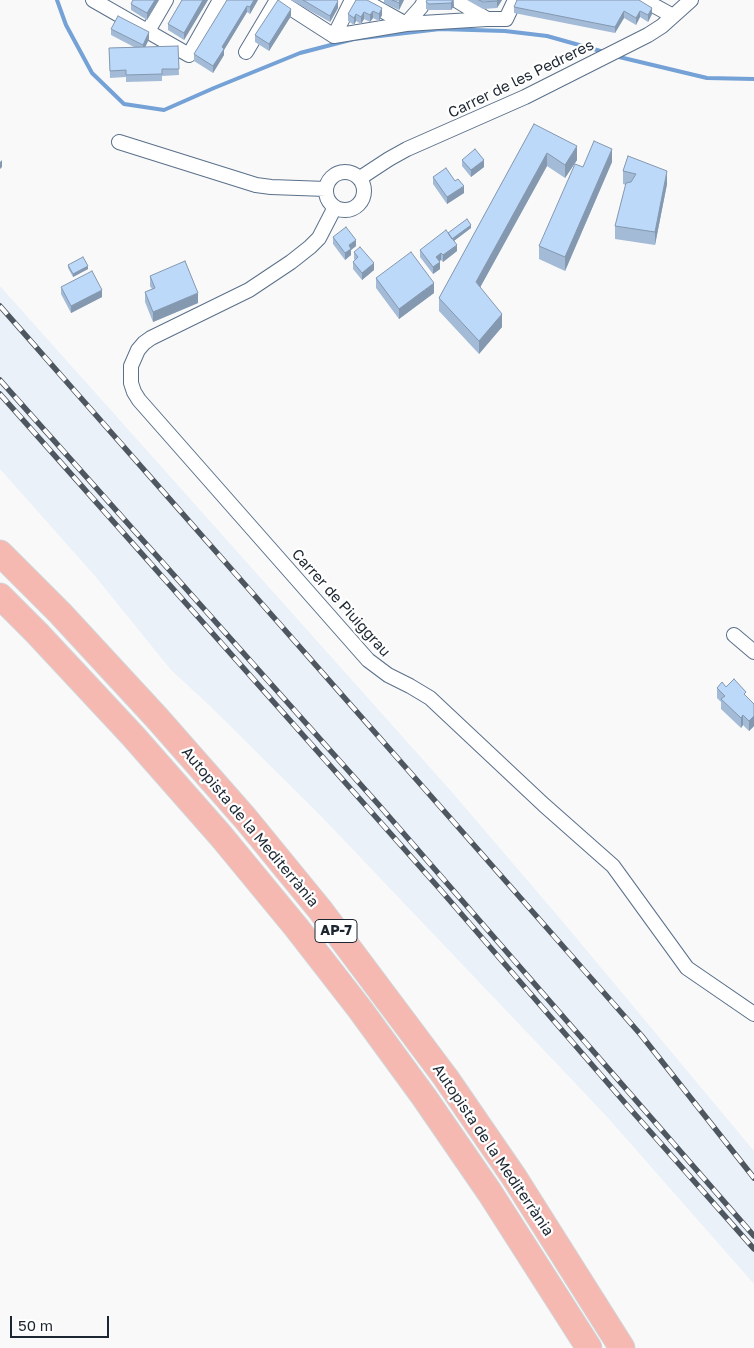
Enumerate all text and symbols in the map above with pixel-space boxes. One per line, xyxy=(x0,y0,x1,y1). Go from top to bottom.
street label: Carrer de les Pedreres xyxy=(445,36,597,122)
street label: Carrer de Piuiggrau xyxy=(288,545,394,661)
street label: Autopista de la Mediterrània xyxy=(178,743,322,911)
road number: AP-7 xyxy=(315,919,357,942)
street label: Autopista de la Mediterrània xyxy=(429,1061,557,1239)
scale bar xyxy=(12,1306,111,1338)
text: 50 m xyxy=(18,1316,53,1334)

